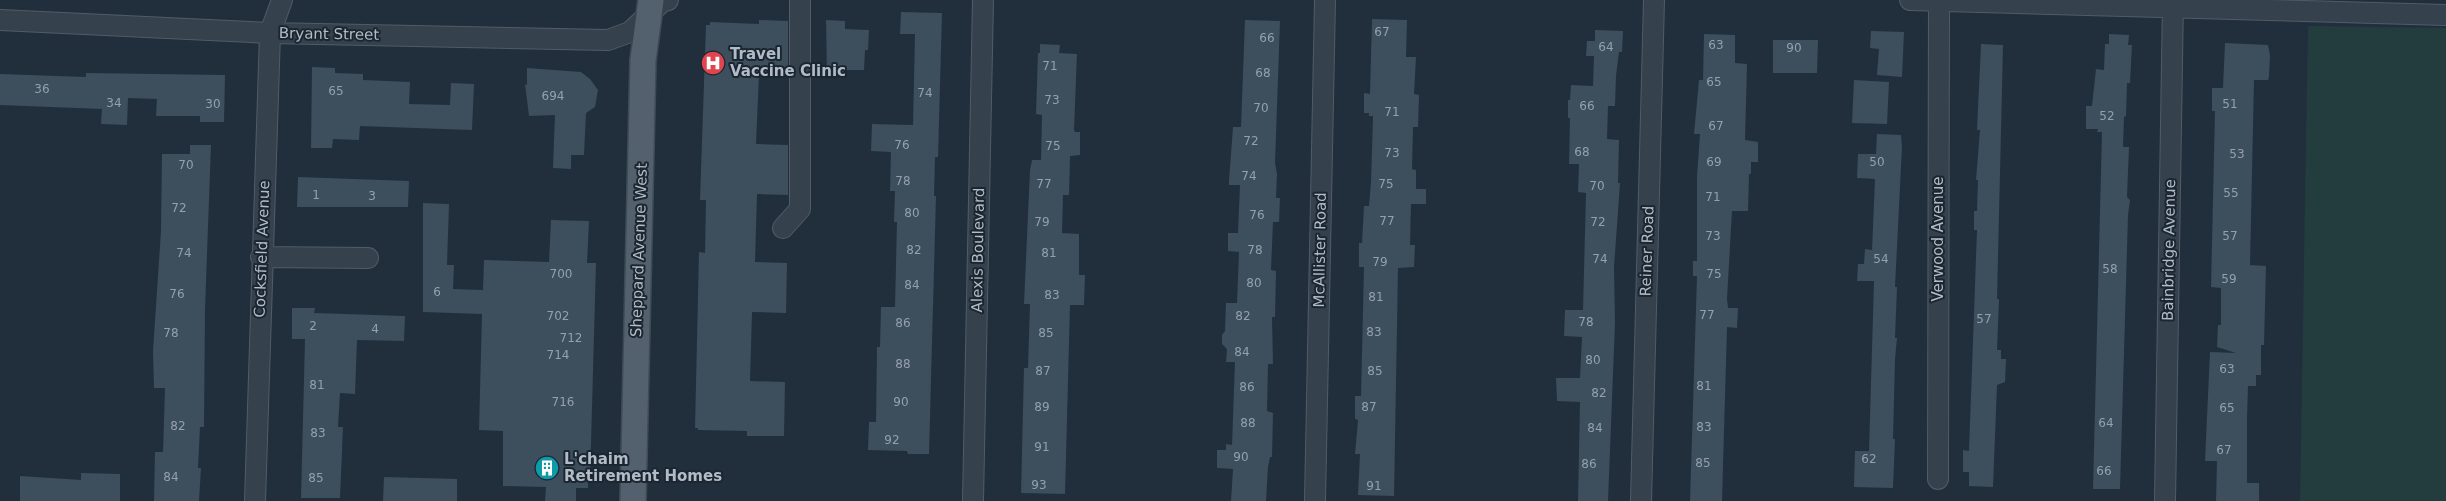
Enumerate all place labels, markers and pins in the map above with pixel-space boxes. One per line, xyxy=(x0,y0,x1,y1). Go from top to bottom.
place label: Travel Vaccine Clinic xyxy=(730,45,846,80)
hospital icon: Travel Vaccine Clinic xyxy=(700,50,726,76)
place label: L'chaim Retirement Homes xyxy=(564,450,722,485)
building icon: L'chaim Retirement Homes xyxy=(534,455,560,481)

